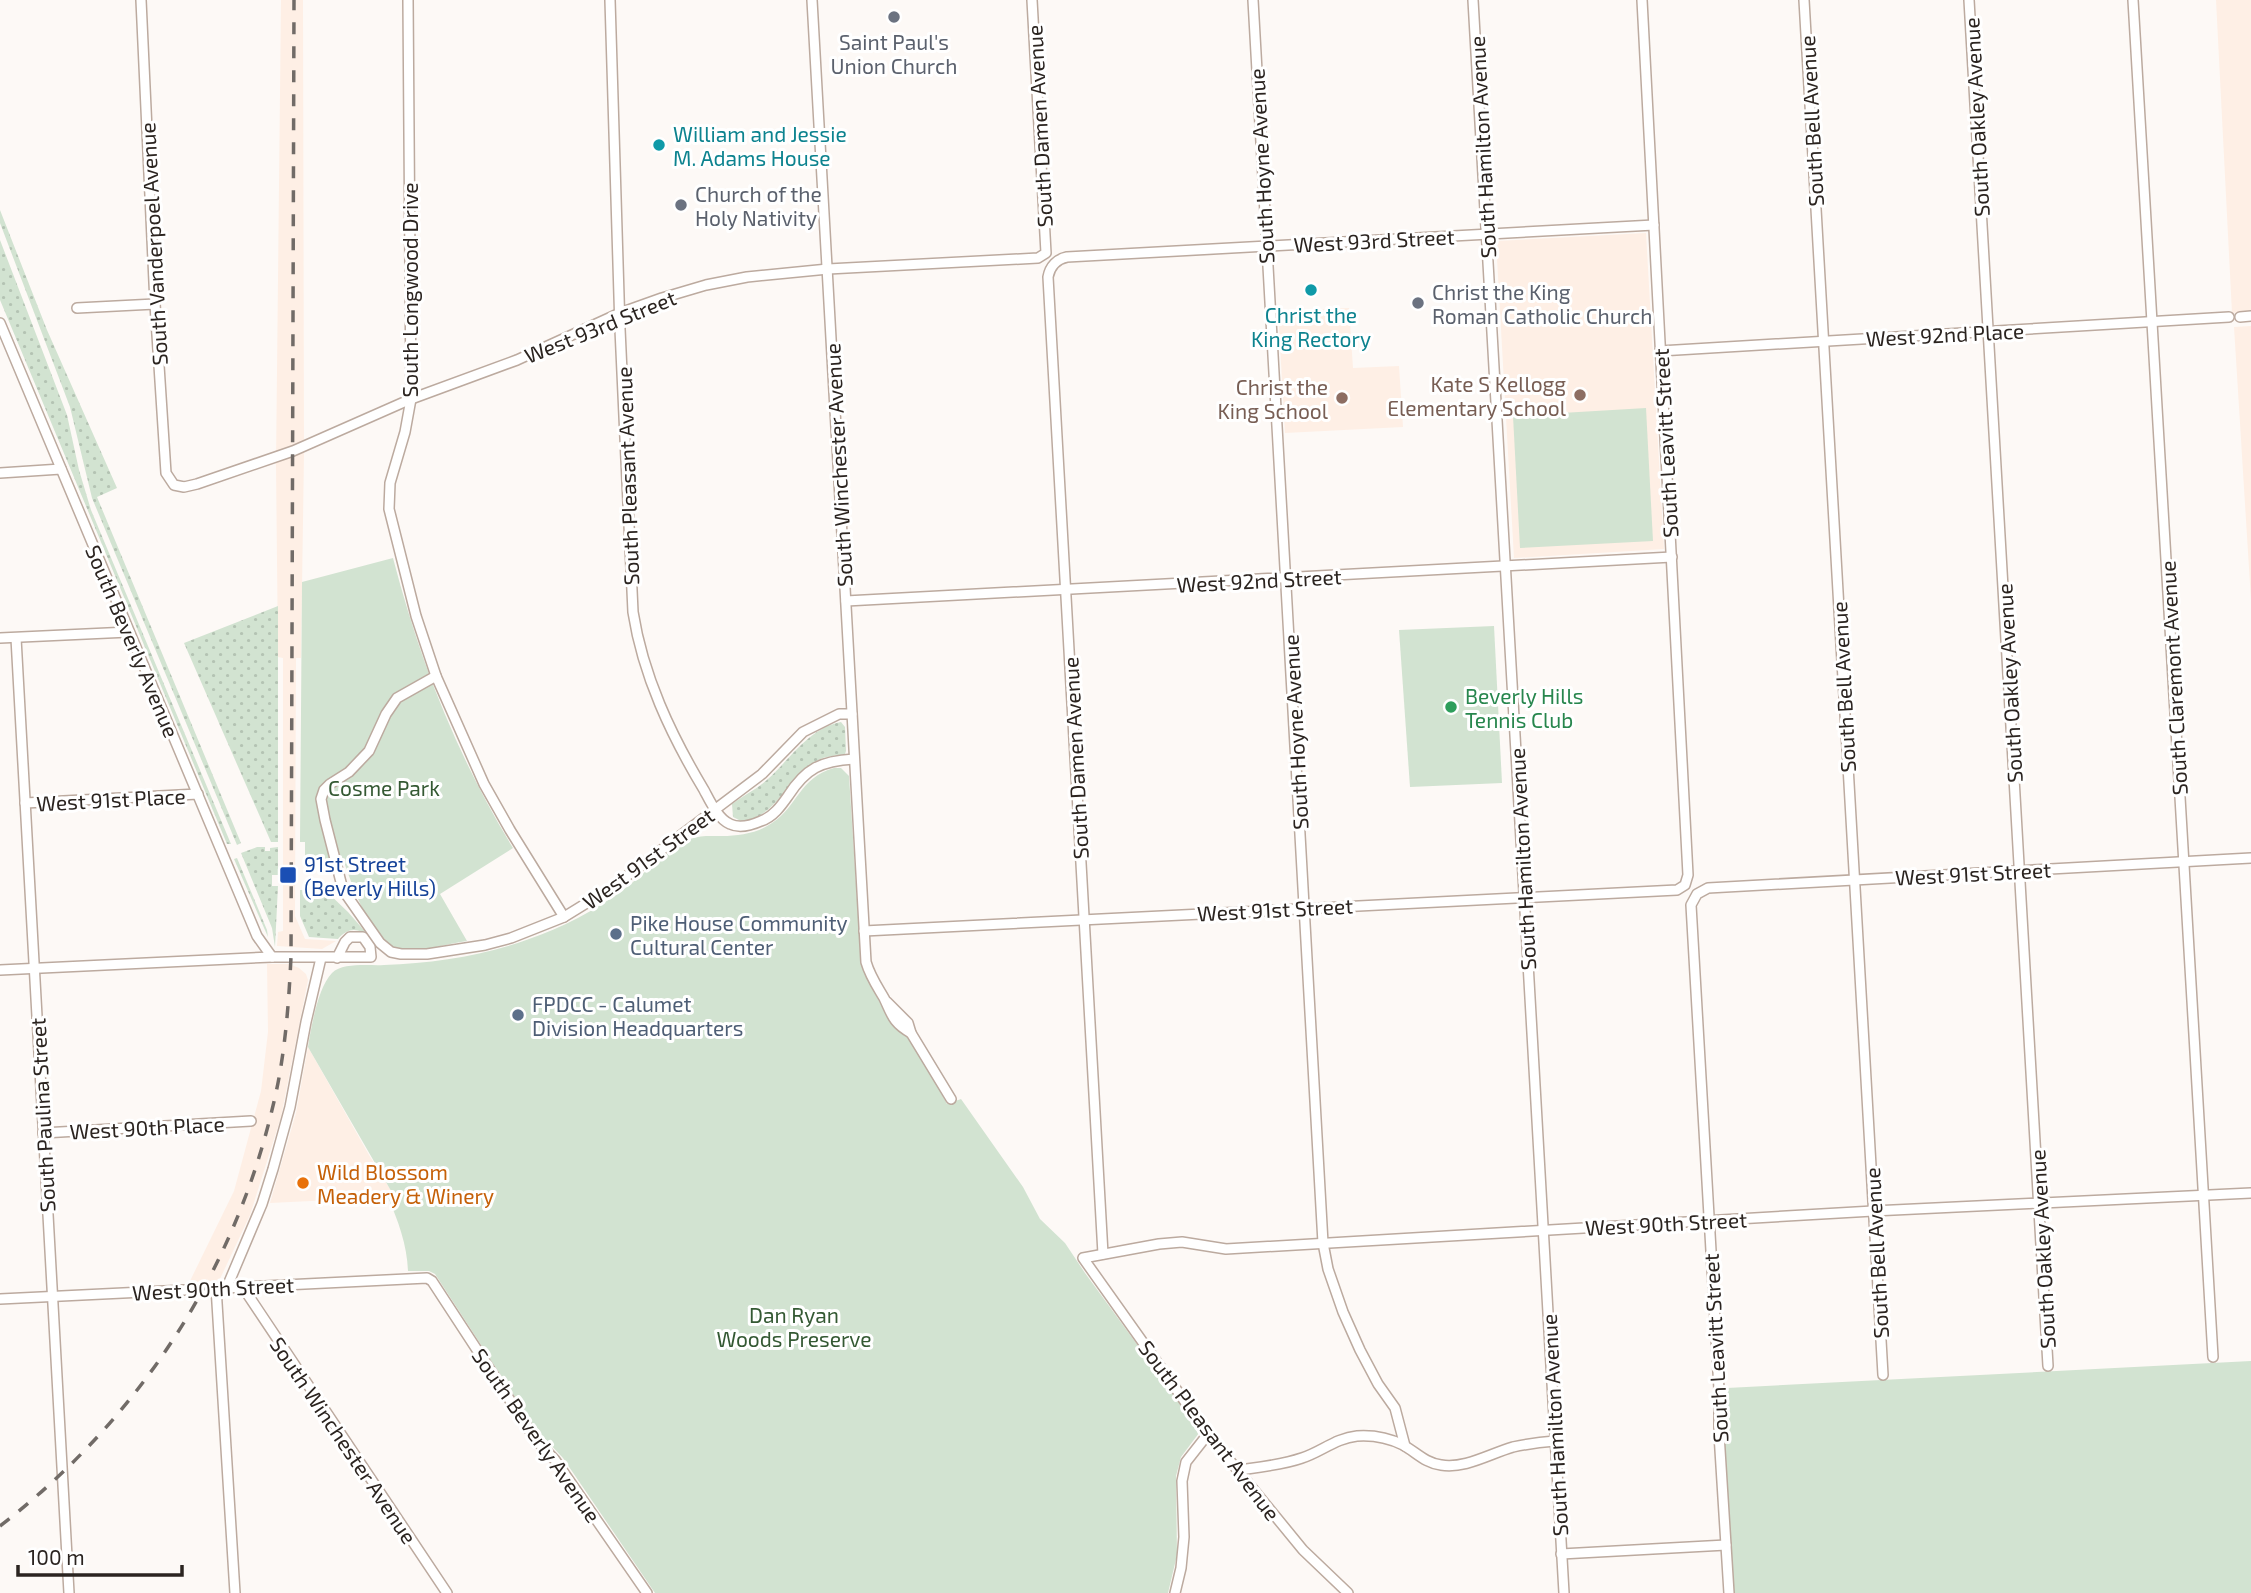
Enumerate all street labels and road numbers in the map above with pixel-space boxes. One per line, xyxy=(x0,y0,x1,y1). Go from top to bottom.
street label: South Oakley Avenue xyxy=(1958,17,1994,217)
street label: South Damen Avenue xyxy=(1021,24,1057,228)
street label: South Hamilton Avenue xyxy=(1464,35,1500,259)
street label: South Bell Avenue xyxy=(1794,35,1828,207)
street label: South Hoyne Avenue xyxy=(1243,68,1279,264)
street label: South Vanderpoel Avenue xyxy=(134,122,172,366)
street label: South Longwood Drive xyxy=(397,183,422,397)
street label: West 93rd Street xyxy=(1293,223,1455,257)
street label: West 93rd Street xyxy=(521,284,679,368)
street label: West 92nd Place xyxy=(1865,317,2025,351)
street label: South Winchester Avenue xyxy=(819,343,857,587)
street label: South Leavitt Street xyxy=(1648,348,1682,538)
street label: South Pleasant Avenue xyxy=(611,366,643,586)
street label: South Beverly Avenue xyxy=(81,541,185,741)
street label: South Claremont Avenue xyxy=(2154,560,2192,796)
street label: West 92nd Street xyxy=(1176,563,1342,597)
street label: South Oakley Avenue xyxy=(1991,583,2027,783)
street label: South Bell Avenue xyxy=(1826,601,1860,773)
street label: South Hoyne Avenue xyxy=(1277,634,1313,830)
street label: South Damen Avenue xyxy=(1057,656,1093,860)
street label: South Hamilton Avenue xyxy=(1504,747,1540,971)
street label: West 91st Place xyxy=(36,783,186,815)
street label: West 91st Street xyxy=(577,802,719,914)
street label: West 91st Street xyxy=(1894,856,2052,890)
street label: West 91st Street xyxy=(1196,892,1354,926)
street label: South Paulina Street xyxy=(24,1017,60,1213)
street label: West 90th Place xyxy=(69,1110,225,1144)
street label: South Oakley Avenue xyxy=(2024,1149,2060,1349)
street label: South Bell Avenue xyxy=(1859,1167,1893,1339)
street label: West 90th Street xyxy=(1584,1206,1748,1240)
street label: South Leavitt Street xyxy=(1698,1253,1732,1443)
street label: West 90th Street xyxy=(131,1271,295,1305)
street label: South Hamilton Avenue xyxy=(1536,1313,1572,1537)
street label: South Winchester Avenue xyxy=(265,1332,423,1548)
street label: South Pleasant Avenue xyxy=(1134,1335,1286,1525)
street label: South Beverly Avenue xyxy=(468,1343,606,1527)

